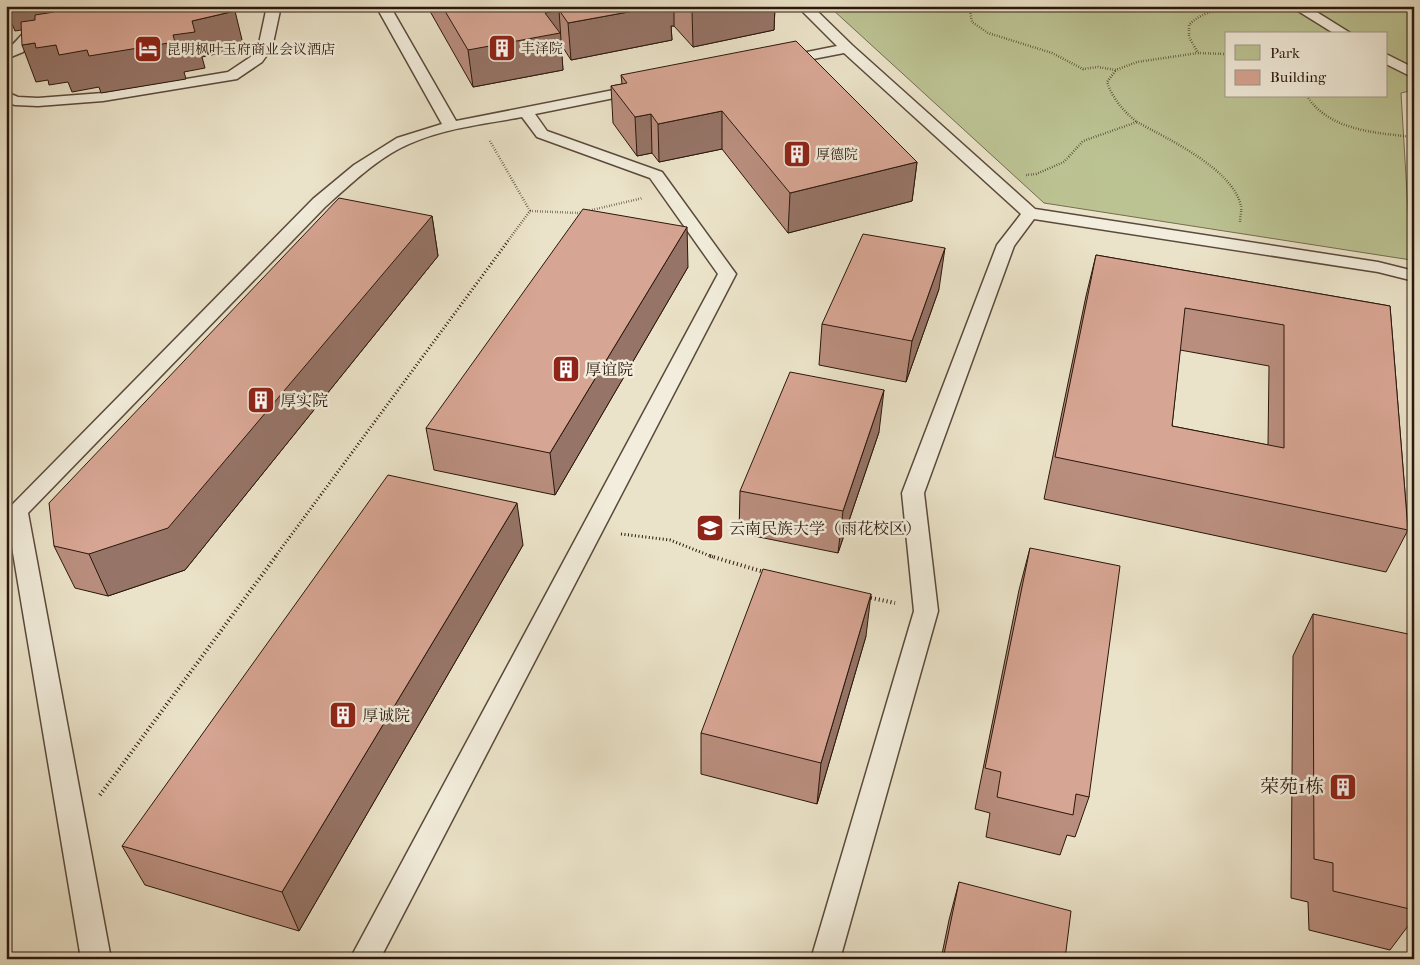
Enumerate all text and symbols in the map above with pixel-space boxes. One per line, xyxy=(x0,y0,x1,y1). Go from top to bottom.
legend xyxy=(1225,32,1388,98)
building icon: 丰泽院 xyxy=(487,33,517,63)
hotel icon: 昆明枫叶玉府商业会议酒店 xyxy=(133,34,163,64)
place label: 丰泽院 xyxy=(521,40,563,57)
place label: 昆明枫叶玉府商业会议酒店 xyxy=(167,41,335,58)
text: Park xyxy=(1270,44,1300,62)
text: Building xyxy=(1270,68,1327,86)
building icon: 厚德院 xyxy=(782,139,812,169)
place label: 厚德院 xyxy=(816,146,858,163)
building icon: 厚谊院 xyxy=(551,354,581,384)
place label: 厚谊院 xyxy=(585,360,633,379)
building icon: 厚实院 xyxy=(246,385,276,415)
place label: 厚实院 xyxy=(280,391,328,410)
school or university icon: 云南民族大学（雨花校区） xyxy=(695,513,725,543)
place label: 云南民族大学（雨花校区） xyxy=(729,519,921,538)
building icon: 厚诚院 xyxy=(328,700,358,730)
place label: 厚诚院 xyxy=(362,706,410,725)
building icon: 荣苑1栋 xyxy=(1328,772,1358,802)
place label: 荣苑1栋 xyxy=(1260,776,1324,798)

